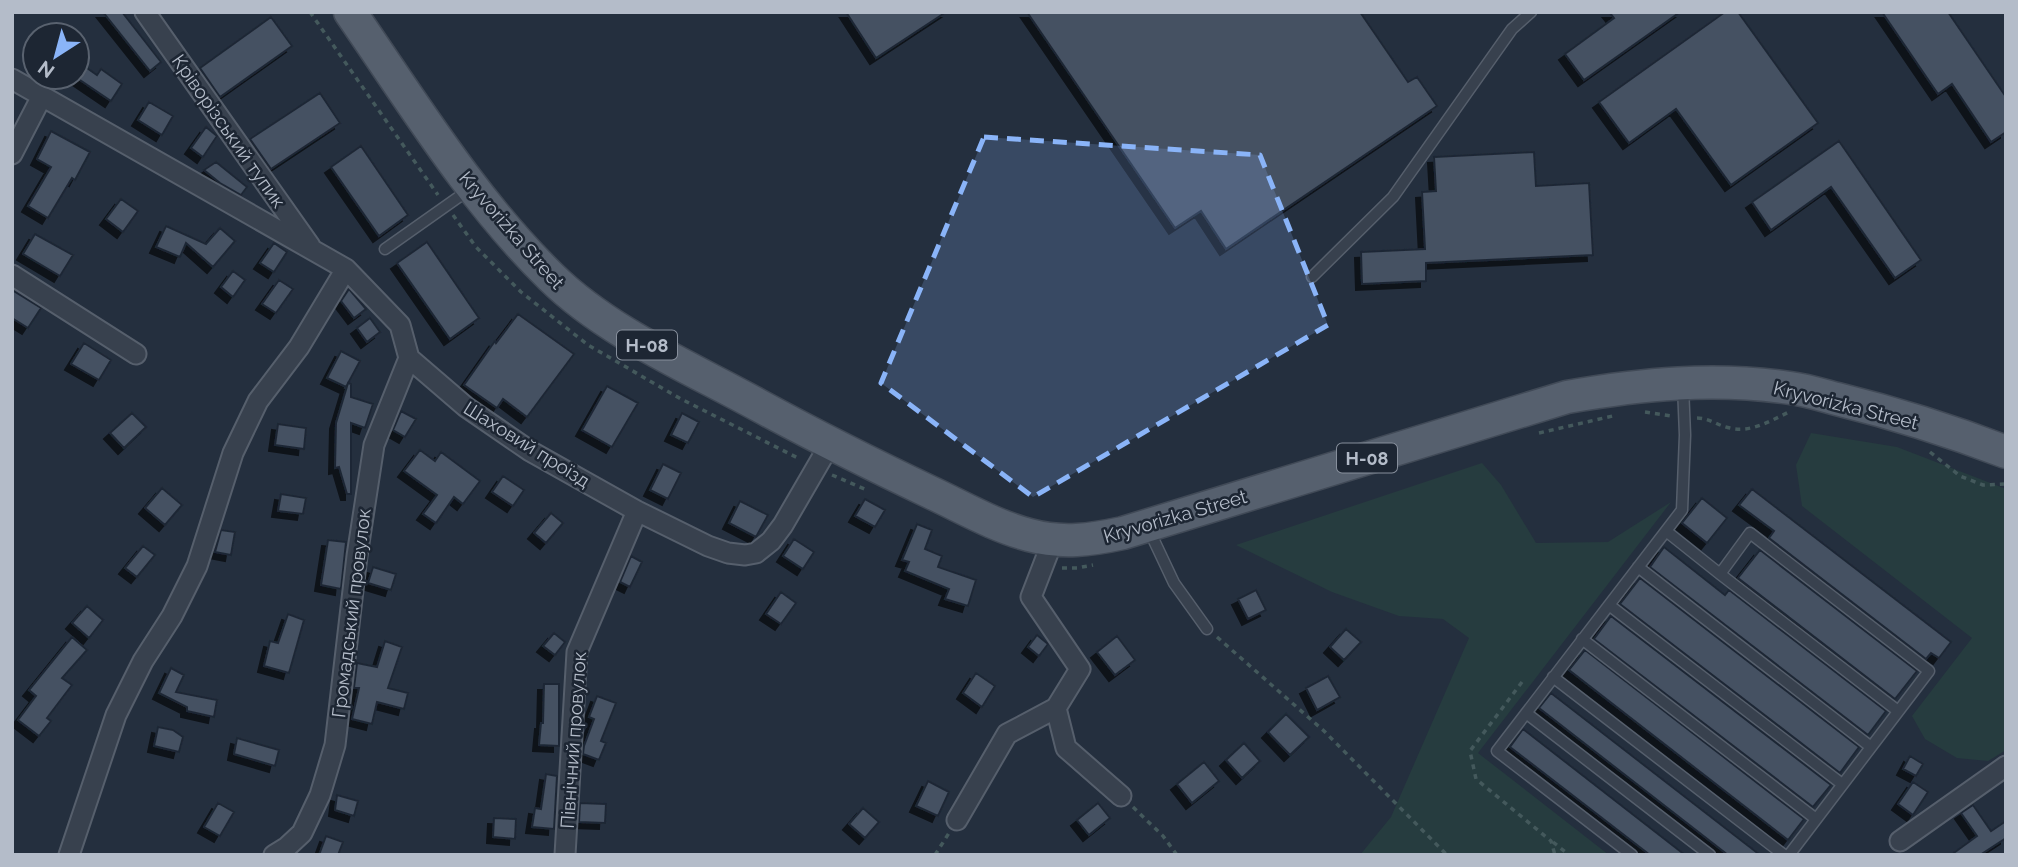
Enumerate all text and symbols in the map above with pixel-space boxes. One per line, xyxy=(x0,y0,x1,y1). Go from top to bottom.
north arrow xyxy=(21,21,91,91)
street label: Кріворізський тупик xyxy=(168,50,290,212)
text: N xyxy=(34,57,58,83)
street label: Kryvorizka Street xyxy=(455,167,569,294)
road number: Н-08 xyxy=(617,330,677,360)
street label: Kryvorizka Street xyxy=(1771,376,1921,434)
street label: Шаховий проїзд xyxy=(460,396,594,492)
road number: Н-08 xyxy=(1337,444,1397,472)
street label: Kryvorizka Street xyxy=(1101,485,1250,547)
street label: Громадський провулок xyxy=(327,507,375,719)
street label: Північний провулок xyxy=(556,650,590,829)

